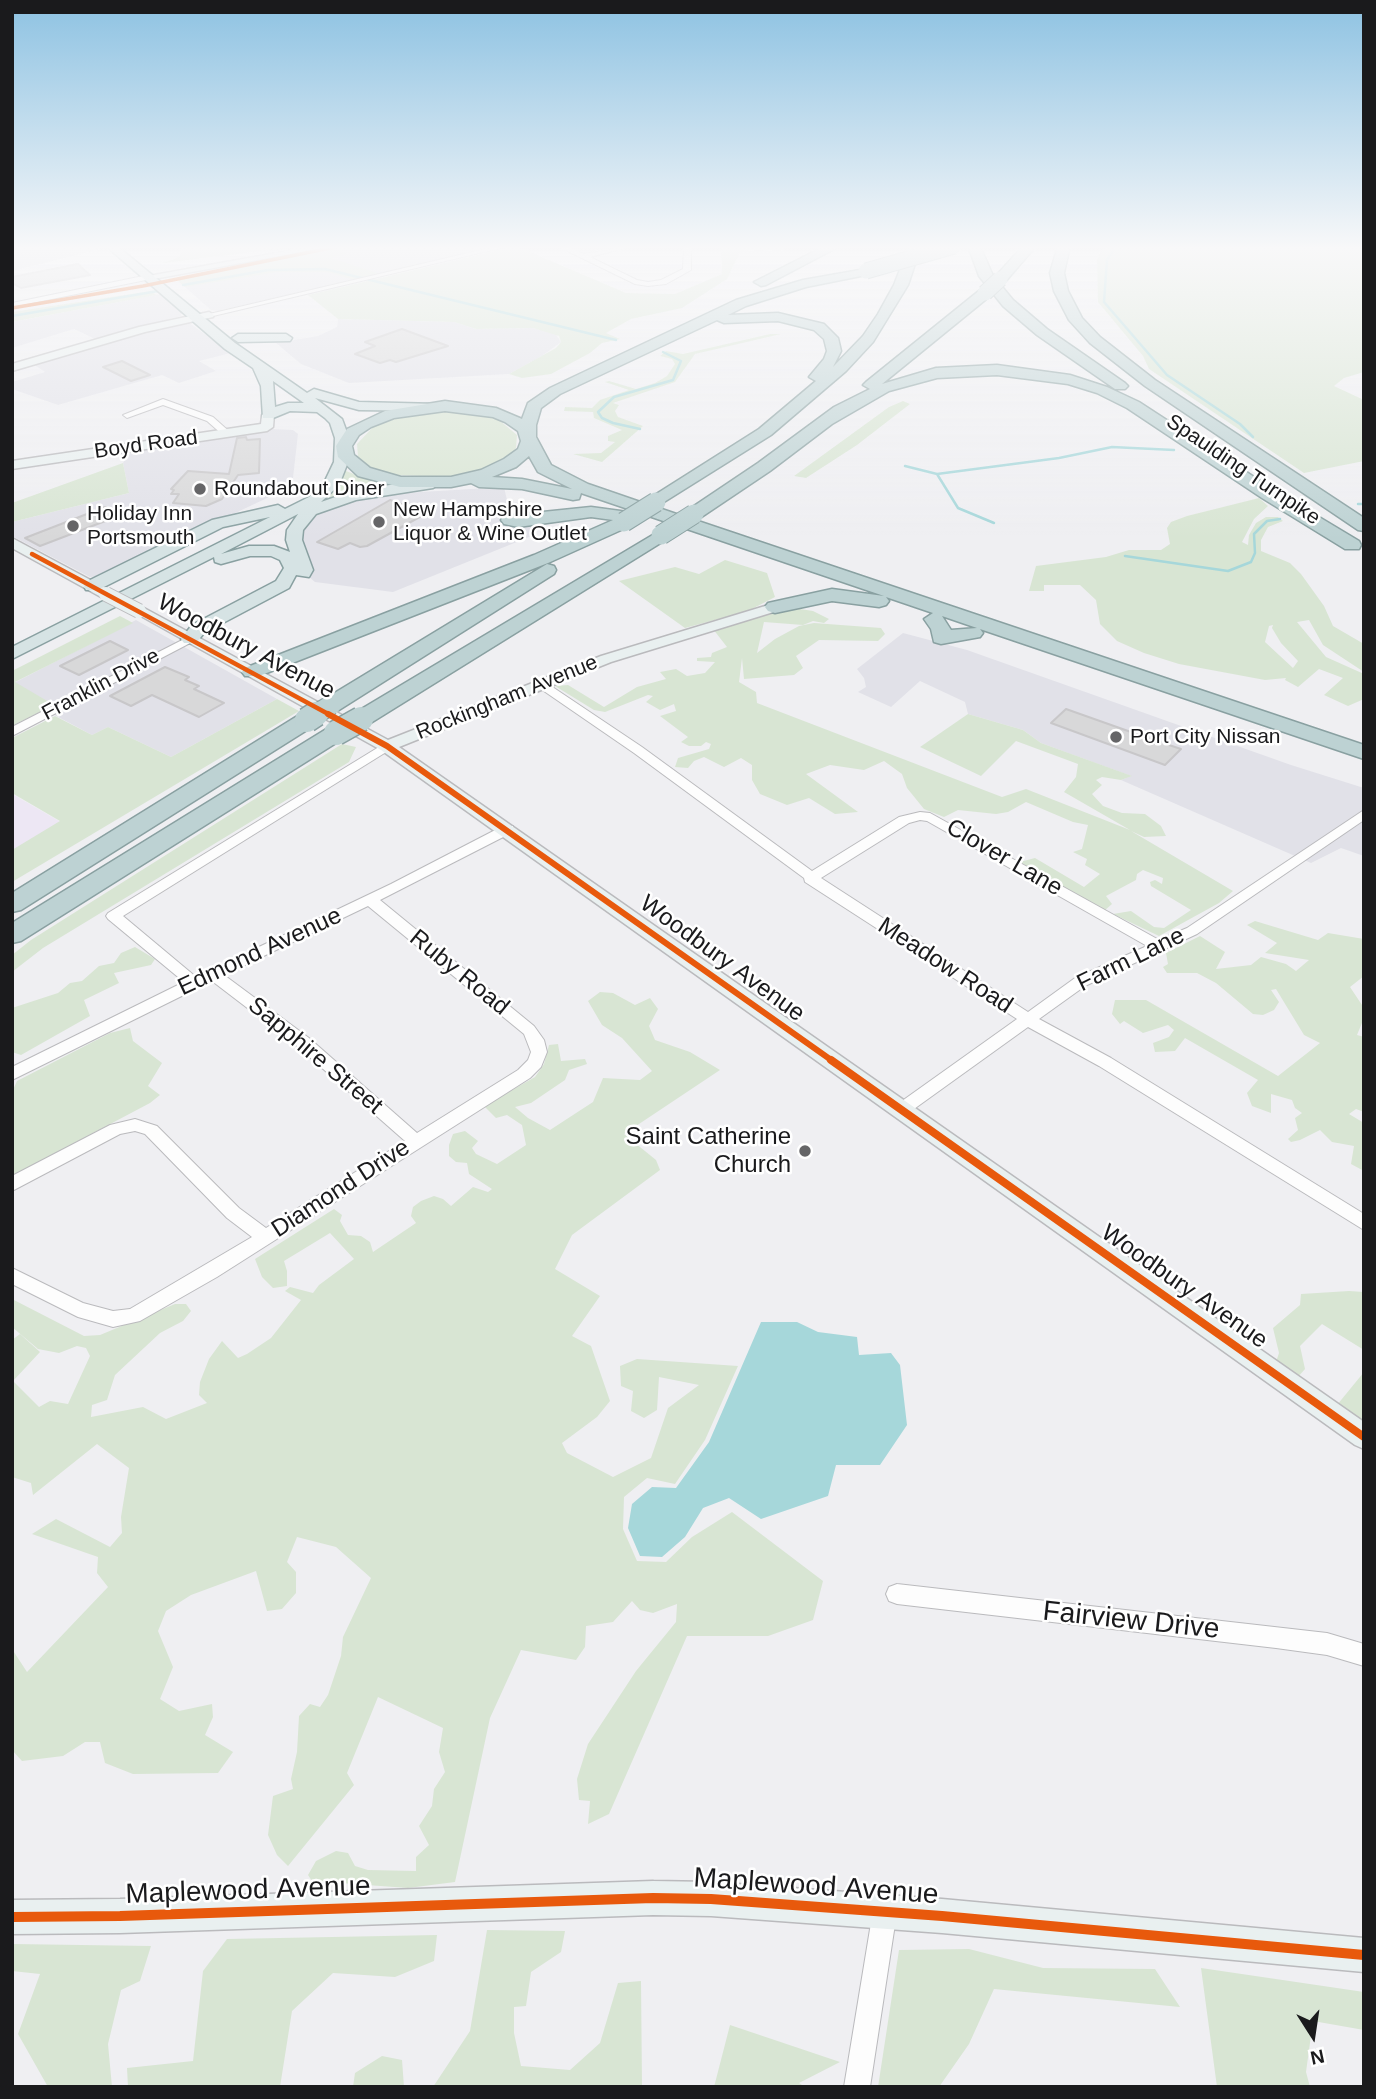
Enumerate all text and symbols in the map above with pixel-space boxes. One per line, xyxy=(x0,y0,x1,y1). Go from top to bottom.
street label: Spaulding Turnpike xyxy=(1161,409,1325,531)
street label: Boyd Road xyxy=(93,425,199,465)
place label: Roundabout Diner xyxy=(214,476,384,502)
marker: Roundabout Diner xyxy=(192,481,208,497)
place label: New Hampshire Liquor & Wine Outlet xyxy=(393,497,587,547)
place label: Holiday Inn Portsmouth xyxy=(87,501,194,551)
marker: New Hampshire Liquor & Wine Outlet xyxy=(371,514,387,530)
marker: Holiday Inn Portsmouth xyxy=(65,518,81,534)
street label: Woodbury Avenue xyxy=(152,588,340,706)
street label: Franklin Drive xyxy=(38,643,164,727)
street label: Rockingham Avenue xyxy=(413,650,601,746)
place label: Port City Nissan xyxy=(1130,724,1281,750)
marker: Port City Nissan xyxy=(1108,729,1124,745)
street label: Clover Lane xyxy=(941,813,1067,903)
street label: Woodbury Avenue xyxy=(634,890,810,1028)
street label: Edmond Avenue xyxy=(174,902,346,1002)
street label: Meadow Road xyxy=(872,912,1018,1020)
street label: Farm Lane xyxy=(1073,922,1189,998)
street label: Ruby Road xyxy=(403,924,515,1022)
street label: Sapphire Street xyxy=(242,991,388,1121)
place label: Saint Catherine Church xyxy=(626,1123,791,1179)
street label: Diamond Drive xyxy=(267,1134,415,1244)
marker: Saint Catherine Church xyxy=(797,1143,813,1159)
street label: Woodbury Avenue xyxy=(1095,1219,1273,1355)
street label: Fairview Drive xyxy=(1041,1595,1221,1647)
street label: Maplewood Avenue xyxy=(692,1862,940,1912)
street label: Maplewood Avenue xyxy=(125,1870,371,1912)
north arrow xyxy=(1278,2001,1348,2071)
text: N xyxy=(1309,2045,1326,2069)

